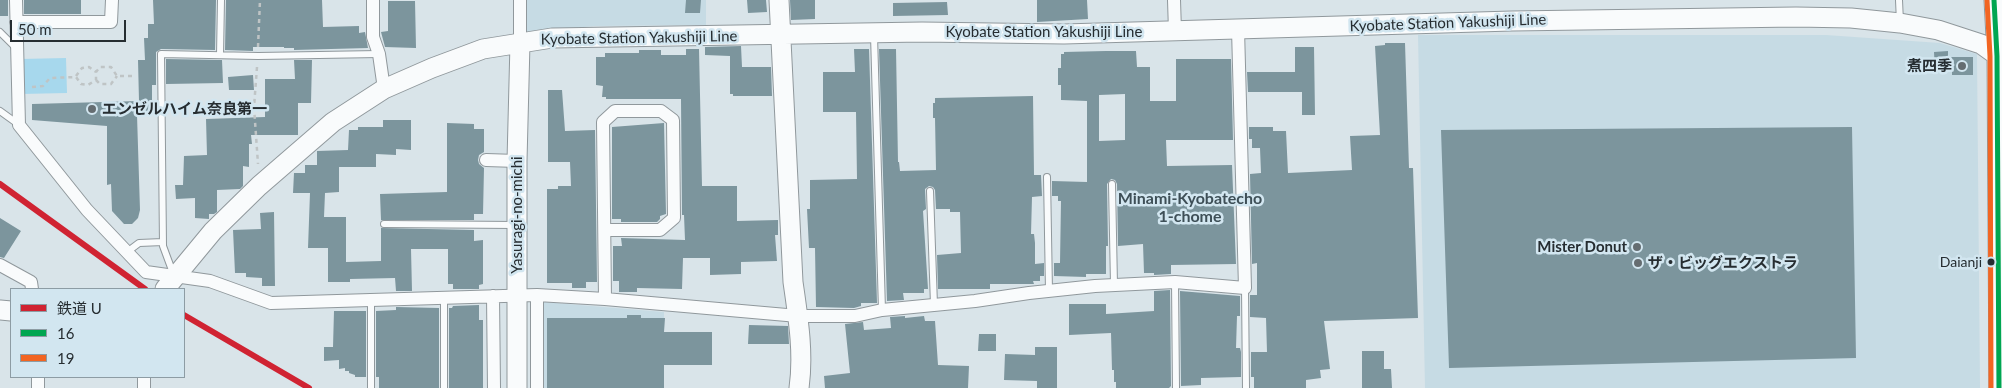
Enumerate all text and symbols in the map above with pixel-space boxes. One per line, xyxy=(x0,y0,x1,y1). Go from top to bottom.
scale bar xyxy=(12,10,129,42)
street label: Kyobate Station Yakushiji Line xyxy=(1349,11,1547,35)
text: 50 m xyxy=(18,20,52,38)
street label: Kyobate Station Yakushiji Line xyxy=(946,23,1142,41)
street label: Kyobate Station Yakushiji Line xyxy=(540,27,738,49)
place label: 煮四季 xyxy=(1907,57,1952,75)
marker: 煮四季 xyxy=(1956,60,1968,72)
place label: エンゼルハイム奈良第一 xyxy=(102,100,267,118)
marker: エンゼルハイム奈良第一 xyxy=(86,103,98,115)
street label: Yasuragi-no-michi xyxy=(508,156,526,274)
district label: Minami-Kyobatecho 1-chome xyxy=(1118,189,1262,227)
place label: Mister Donut xyxy=(1537,238,1627,256)
marker: Mister Donut xyxy=(1631,241,1643,253)
place label: ザ・ビッグエクストラ xyxy=(1648,254,1798,272)
place label: Daianji xyxy=(1940,254,1982,270)
marker: ザ・ビッグエクストラ xyxy=(1632,257,1644,269)
marker: Daianji xyxy=(1986,257,1996,267)
legend xyxy=(10,288,185,378)
text: 鉄道 U xyxy=(57,299,102,317)
text: 16 xyxy=(57,324,74,342)
text: 19 xyxy=(57,349,74,367)

